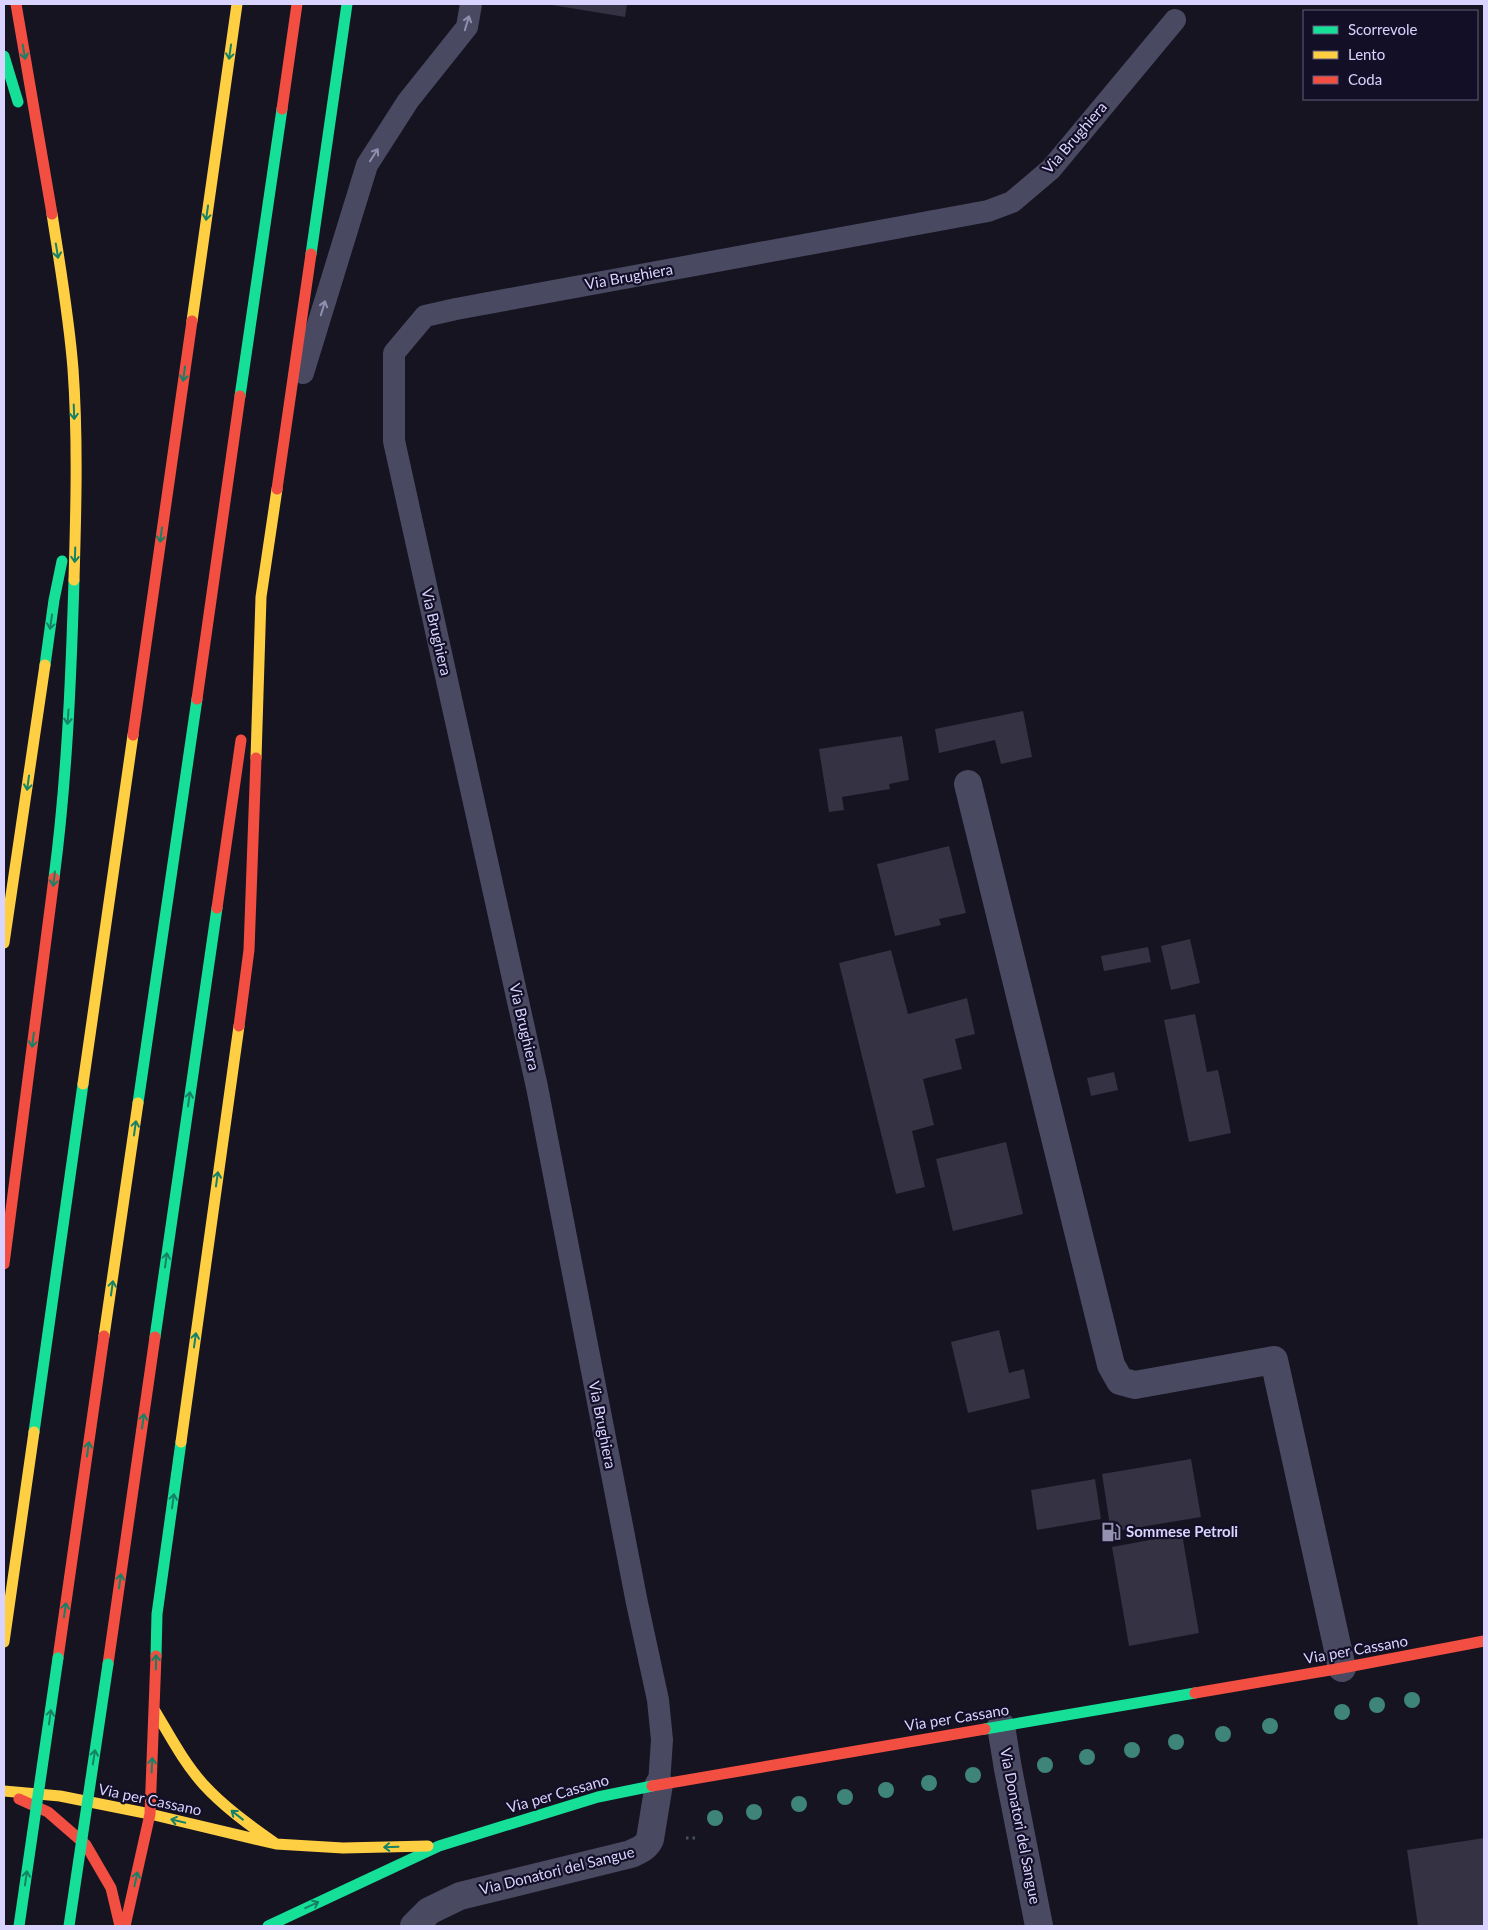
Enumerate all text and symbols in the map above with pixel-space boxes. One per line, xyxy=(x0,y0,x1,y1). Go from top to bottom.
legend xyxy=(1303,10,1478,100)
one-way arrow xyxy=(463,15,473,31)
text: Scorrevole xyxy=(1348,20,1418,38)
one-way arrow xyxy=(20,43,30,59)
one-way arrow xyxy=(225,44,235,60)
text: Lento xyxy=(1348,45,1385,63)
text: Coda xyxy=(1348,70,1382,88)
street label: Via Brughiera xyxy=(1038,98,1110,177)
one-way arrow xyxy=(369,148,379,162)
one-way arrow xyxy=(202,205,212,221)
one-way arrow xyxy=(53,242,63,258)
street label: Via Brughiera xyxy=(583,259,674,293)
one-way arrow xyxy=(318,301,328,317)
one-way arrow xyxy=(179,365,189,381)
one-way arrow xyxy=(70,404,79,420)
one-way arrow xyxy=(156,526,166,542)
one-way arrow xyxy=(70,546,80,562)
street label: Via Brughiera xyxy=(418,586,456,677)
one-way arrow xyxy=(45,614,55,630)
one-way arrow xyxy=(63,709,72,725)
one-way arrow xyxy=(23,774,33,790)
one-way arrow xyxy=(49,870,59,886)
street label: Via Brughiera xyxy=(506,981,544,1072)
one-way arrow xyxy=(28,1031,38,1047)
one-way arrow xyxy=(185,1091,195,1107)
one-way arrow xyxy=(130,1120,140,1136)
one-way arrow xyxy=(213,1171,223,1187)
one-way arrow xyxy=(162,1252,172,1268)
one-way arrow xyxy=(107,1281,117,1297)
one-way arrow xyxy=(190,1332,200,1348)
street label: Via Brughiera xyxy=(586,1379,620,1470)
one-way arrow xyxy=(139,1413,149,1429)
one-way arrow xyxy=(84,1442,94,1458)
one-way arrow xyxy=(168,1493,178,1509)
fuel station icon: Sommese Petroli xyxy=(1100,1521,1122,1543)
place label: Sommese Petroli xyxy=(1126,1522,1238,1540)
one-way arrow xyxy=(115,1574,125,1590)
one-way arrow xyxy=(60,1602,70,1618)
street label: Via per Cassano xyxy=(1302,1631,1409,1667)
one-way arrow xyxy=(151,1654,161,1670)
street label: Via per Cassano xyxy=(903,1700,1010,1734)
one-way arrow xyxy=(45,1710,55,1726)
street label: Via Donatori del Sangue xyxy=(997,1746,1045,1906)
one-way arrow xyxy=(90,1749,100,1765)
one-way arrow xyxy=(148,1758,157,1774)
street label: Via per Cassano xyxy=(505,1770,611,1816)
street label: Via per Cassano xyxy=(97,1779,204,1819)
one-way arrow xyxy=(231,1809,244,1820)
one-way arrow xyxy=(170,1816,186,1825)
one-way arrow xyxy=(383,1842,399,1852)
street label: Via Donatori del Sangue xyxy=(477,1842,636,1898)
one-way arrow xyxy=(22,1870,32,1886)
one-way arrow xyxy=(131,1871,141,1887)
one-way arrow xyxy=(305,1900,320,1910)

